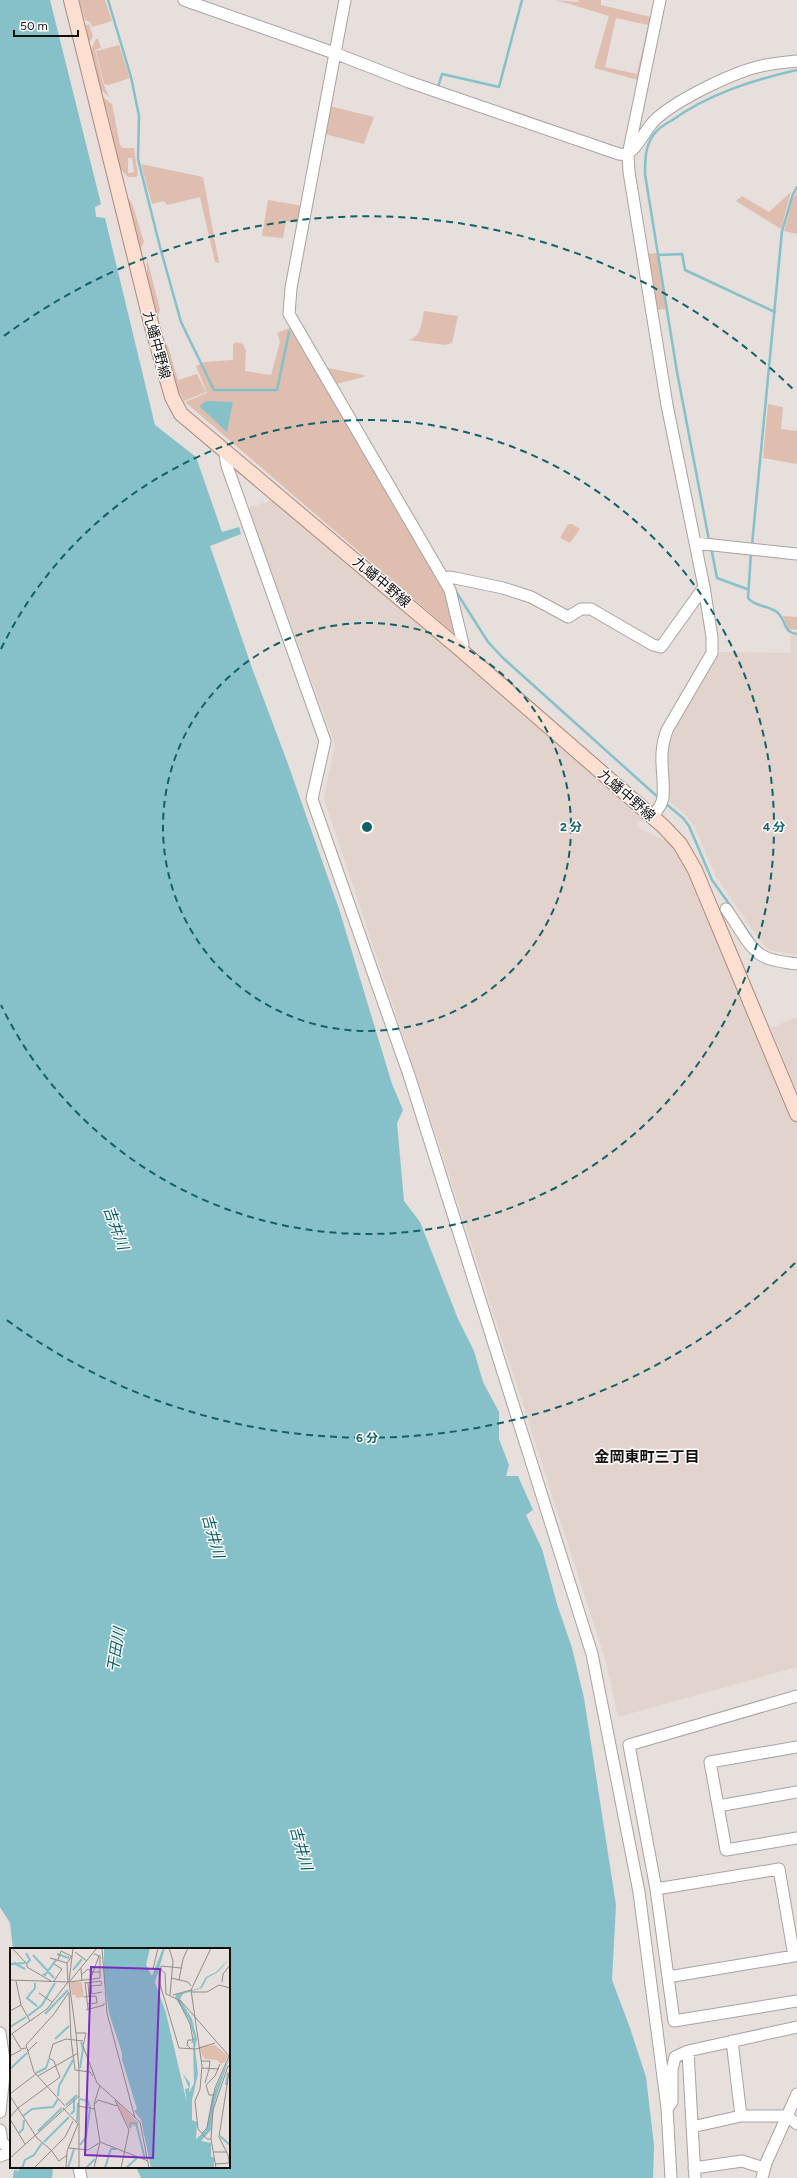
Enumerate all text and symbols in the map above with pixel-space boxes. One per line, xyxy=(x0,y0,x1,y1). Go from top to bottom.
scale bar xyxy=(14,12,78,38)
text: 50 m xyxy=(20,19,48,33)
street label: 九蟠中野線 xyxy=(139,309,174,381)
street label: 九蟠中野線 xyxy=(349,553,414,611)
street label: 九蟠中野線 xyxy=(595,766,659,825)
centre of rings xyxy=(360,820,374,834)
text: 2 分 xyxy=(560,820,582,834)
text: 4 分 xyxy=(763,820,785,834)
water label: 吉井川 xyxy=(100,1204,133,1254)
text: 6 分 xyxy=(356,1431,378,1445)
district label: 金岡東町三丁目 xyxy=(594,1448,700,1466)
water label: 吉井川 xyxy=(198,1512,228,1562)
water label: 干田川 xyxy=(104,1624,129,1674)
water label: 吉井川 xyxy=(286,1824,316,1874)
inset map xyxy=(10,1948,230,2168)

